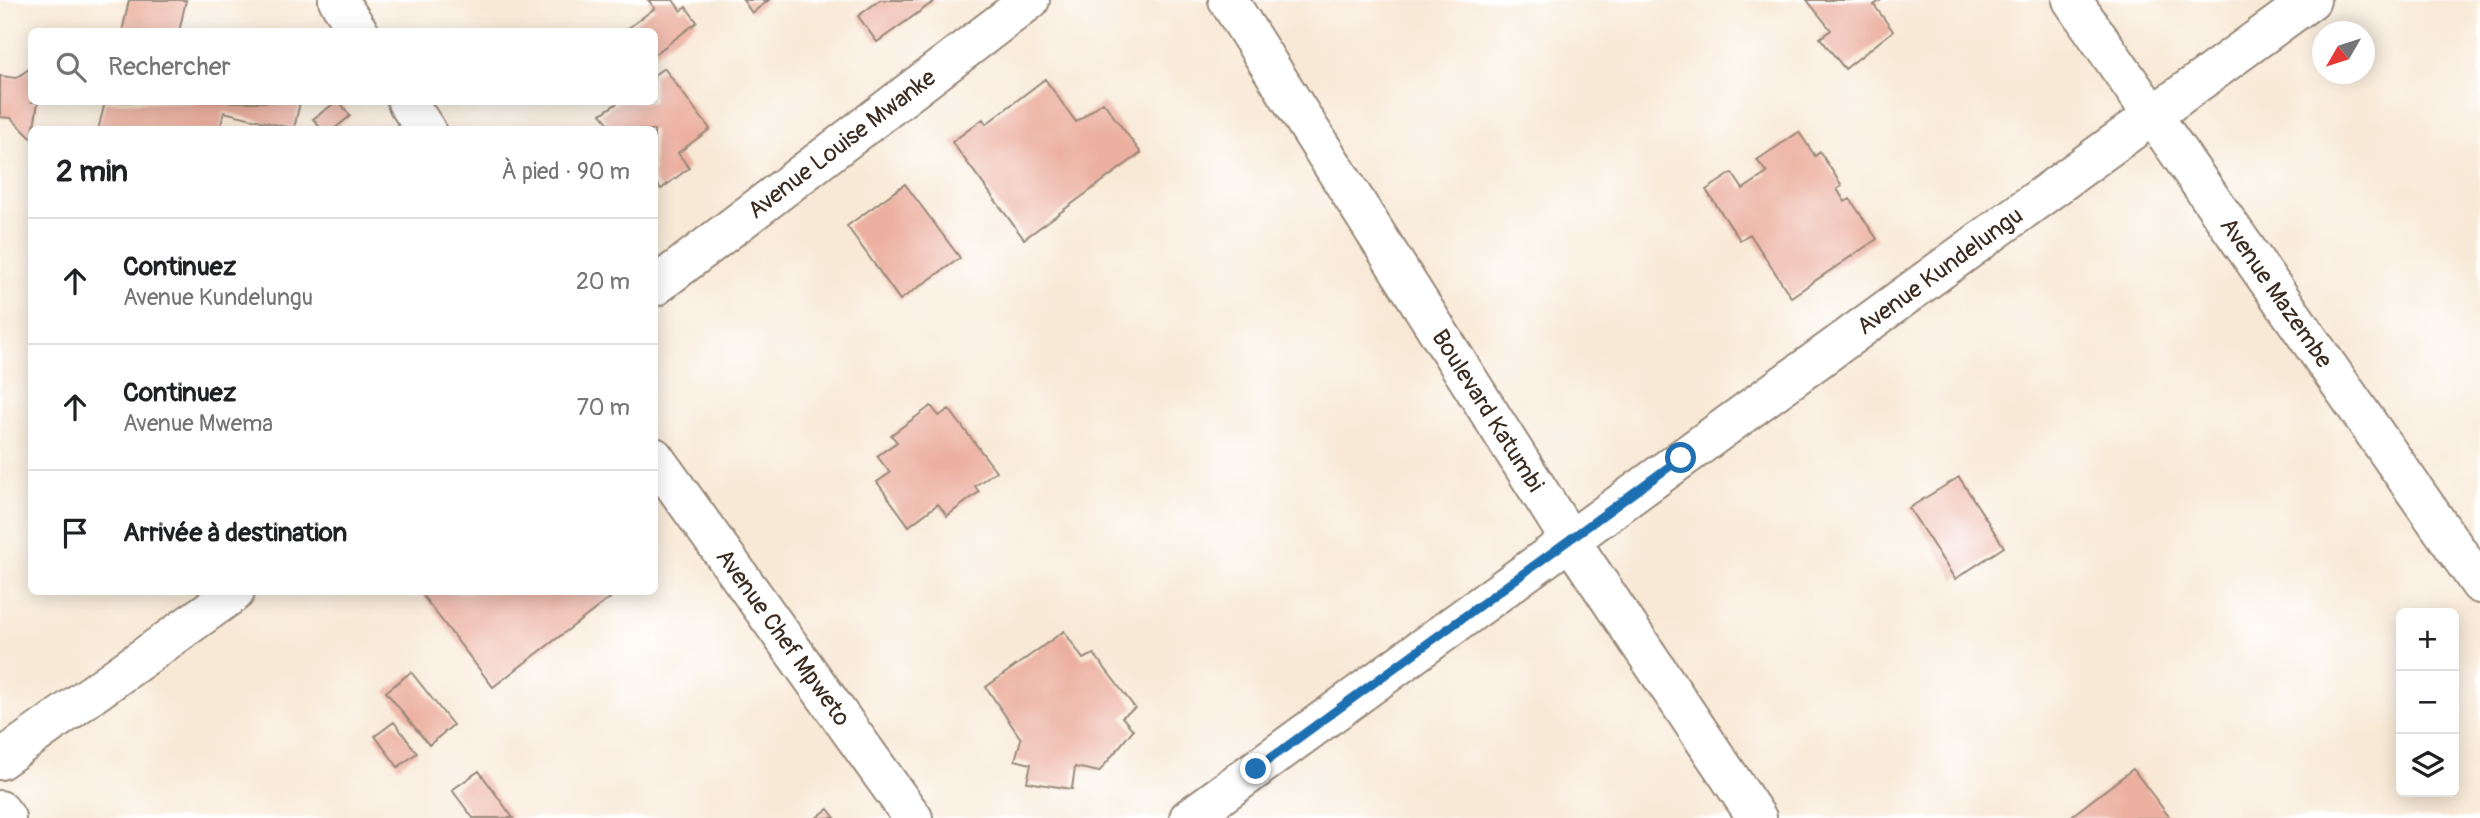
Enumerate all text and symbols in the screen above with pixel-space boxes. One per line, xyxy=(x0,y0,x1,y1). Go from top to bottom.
north arrow xyxy=(2312,21,2375,84)
search box xyxy=(28,28,658,105)
icon: search xyxy=(52,48,90,86)
text: Rechercher xyxy=(108,51,231,83)
street label: Avenue Louise Mwanke xyxy=(742,63,942,225)
text: 2 min xyxy=(56,153,128,190)
text: À pied · 90 m xyxy=(502,157,630,186)
street label: Avenue Kundelungu xyxy=(1851,200,2028,341)
street label: Avenue Mazembe xyxy=(2214,212,2339,373)
text: Continuez xyxy=(123,251,236,283)
icon: ahead xyxy=(56,262,94,300)
text: 20 m xyxy=(576,267,630,296)
text: Avenue Kundelungu xyxy=(123,283,313,312)
street label: Boulevard Katumbi xyxy=(1426,324,1550,497)
text: Continuez xyxy=(123,377,236,409)
icon: ahead xyxy=(56,388,94,426)
text: 70 m xyxy=(577,393,630,422)
text: Avenue Mwema xyxy=(123,409,273,438)
route start xyxy=(1665,442,1696,473)
icon: arrive xyxy=(56,514,94,552)
text: Arrivée à destination xyxy=(123,517,347,549)
street label: Avenue Chef Mpweto xyxy=(710,543,857,732)
map controls xyxy=(2396,608,2459,797)
button: + xyxy=(2396,608,2459,671)
button: − xyxy=(2396,671,2459,734)
button: layers xyxy=(2396,734,2459,797)
route end xyxy=(1240,753,1271,784)

